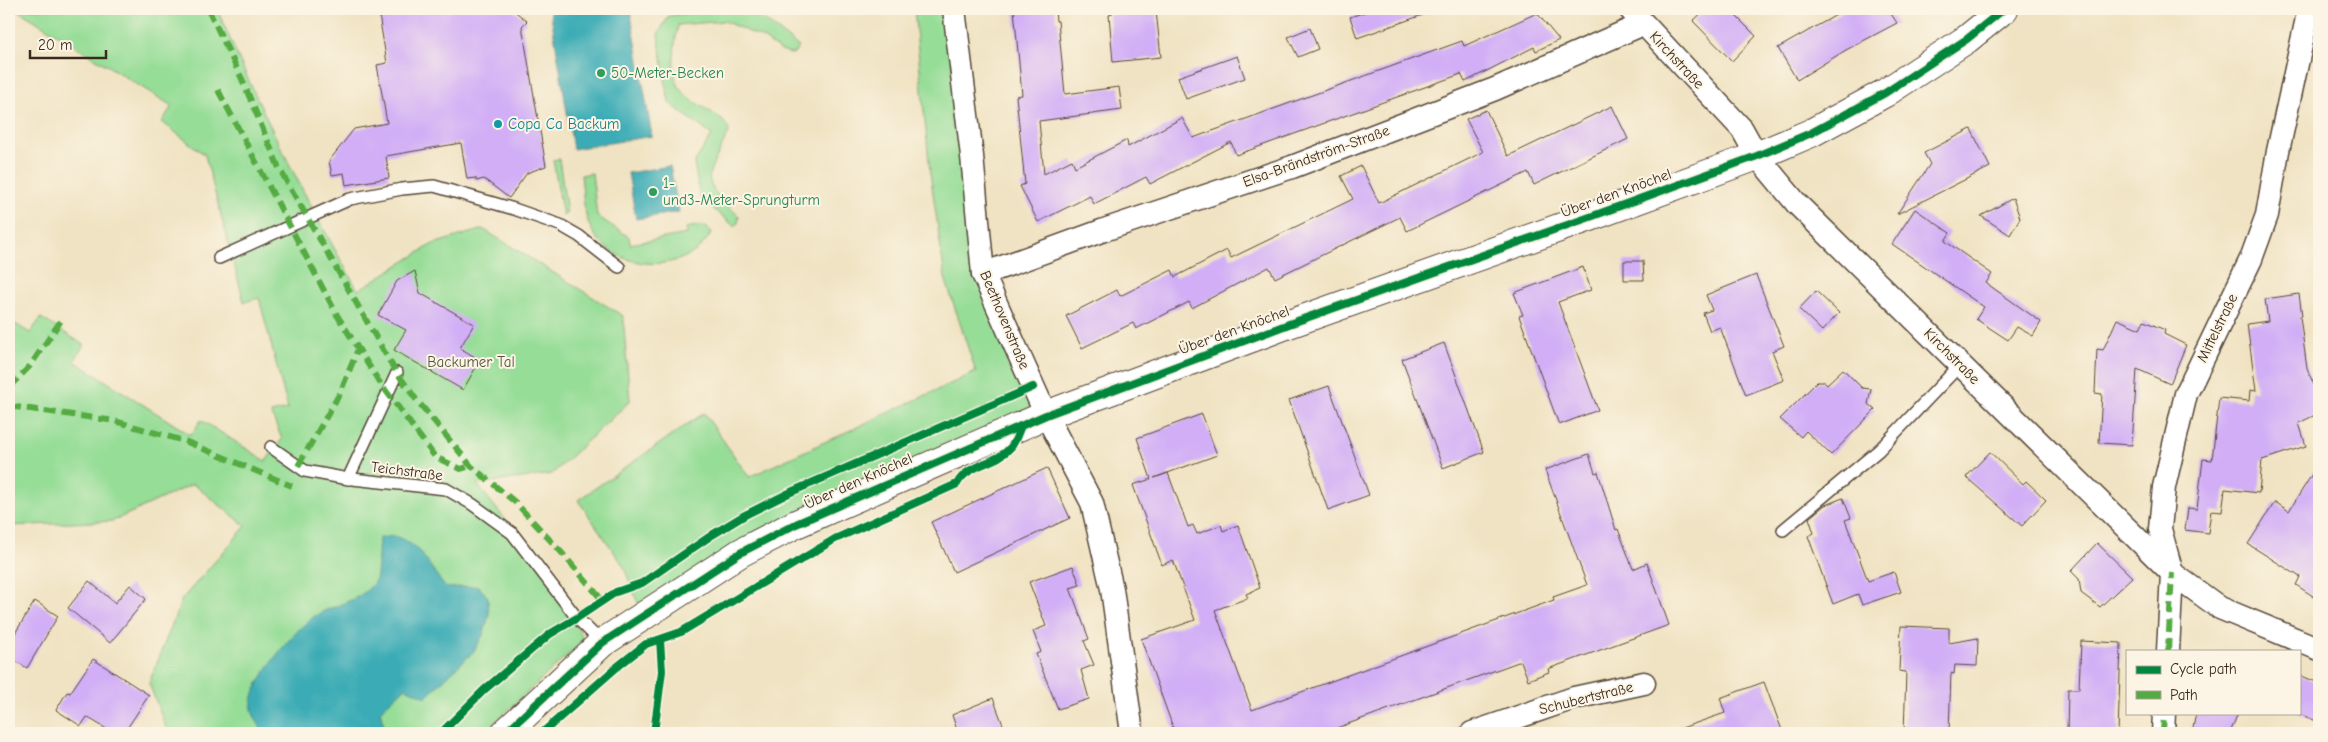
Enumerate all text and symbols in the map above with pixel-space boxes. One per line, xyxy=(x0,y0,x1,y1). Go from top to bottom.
scale bar xyxy=(30,28,106,60)
street label: Kirchstraße xyxy=(1646,28,1708,93)
text: 20 m xyxy=(38,36,72,54)
place label: 50-Meter-Becken xyxy=(611,64,724,82)
marker: 50-Meter-Becken xyxy=(595,67,607,79)
place label: Copa Ca Backum xyxy=(508,115,619,133)
marker: Copa Ca Backum xyxy=(492,118,504,130)
street label: Elsa-Brändström-Straße xyxy=(1240,121,1392,191)
street label: Über den Knöchel xyxy=(1558,165,1674,221)
place label: 1- und3-Meter-Sprungturm xyxy=(663,174,820,209)
marker: 1- und3-Meter-Sprungturm xyxy=(647,186,659,198)
street label: Beethovenstraße xyxy=(976,268,1034,373)
street label: Mittelstraße xyxy=(2193,290,2242,365)
street label: Über den Knöchel xyxy=(1176,302,1292,358)
street label: Kirchstraße xyxy=(1920,324,1984,388)
park label: Backumer Tal xyxy=(427,353,515,371)
street label: Über den Knöchel xyxy=(801,449,915,513)
street label: Teichstraße xyxy=(370,458,444,484)
legend xyxy=(2126,650,2300,714)
text: Cycle path xyxy=(2170,660,2237,678)
street label: Schubertstraße xyxy=(1537,677,1635,718)
text: Path xyxy=(2170,686,2198,704)

